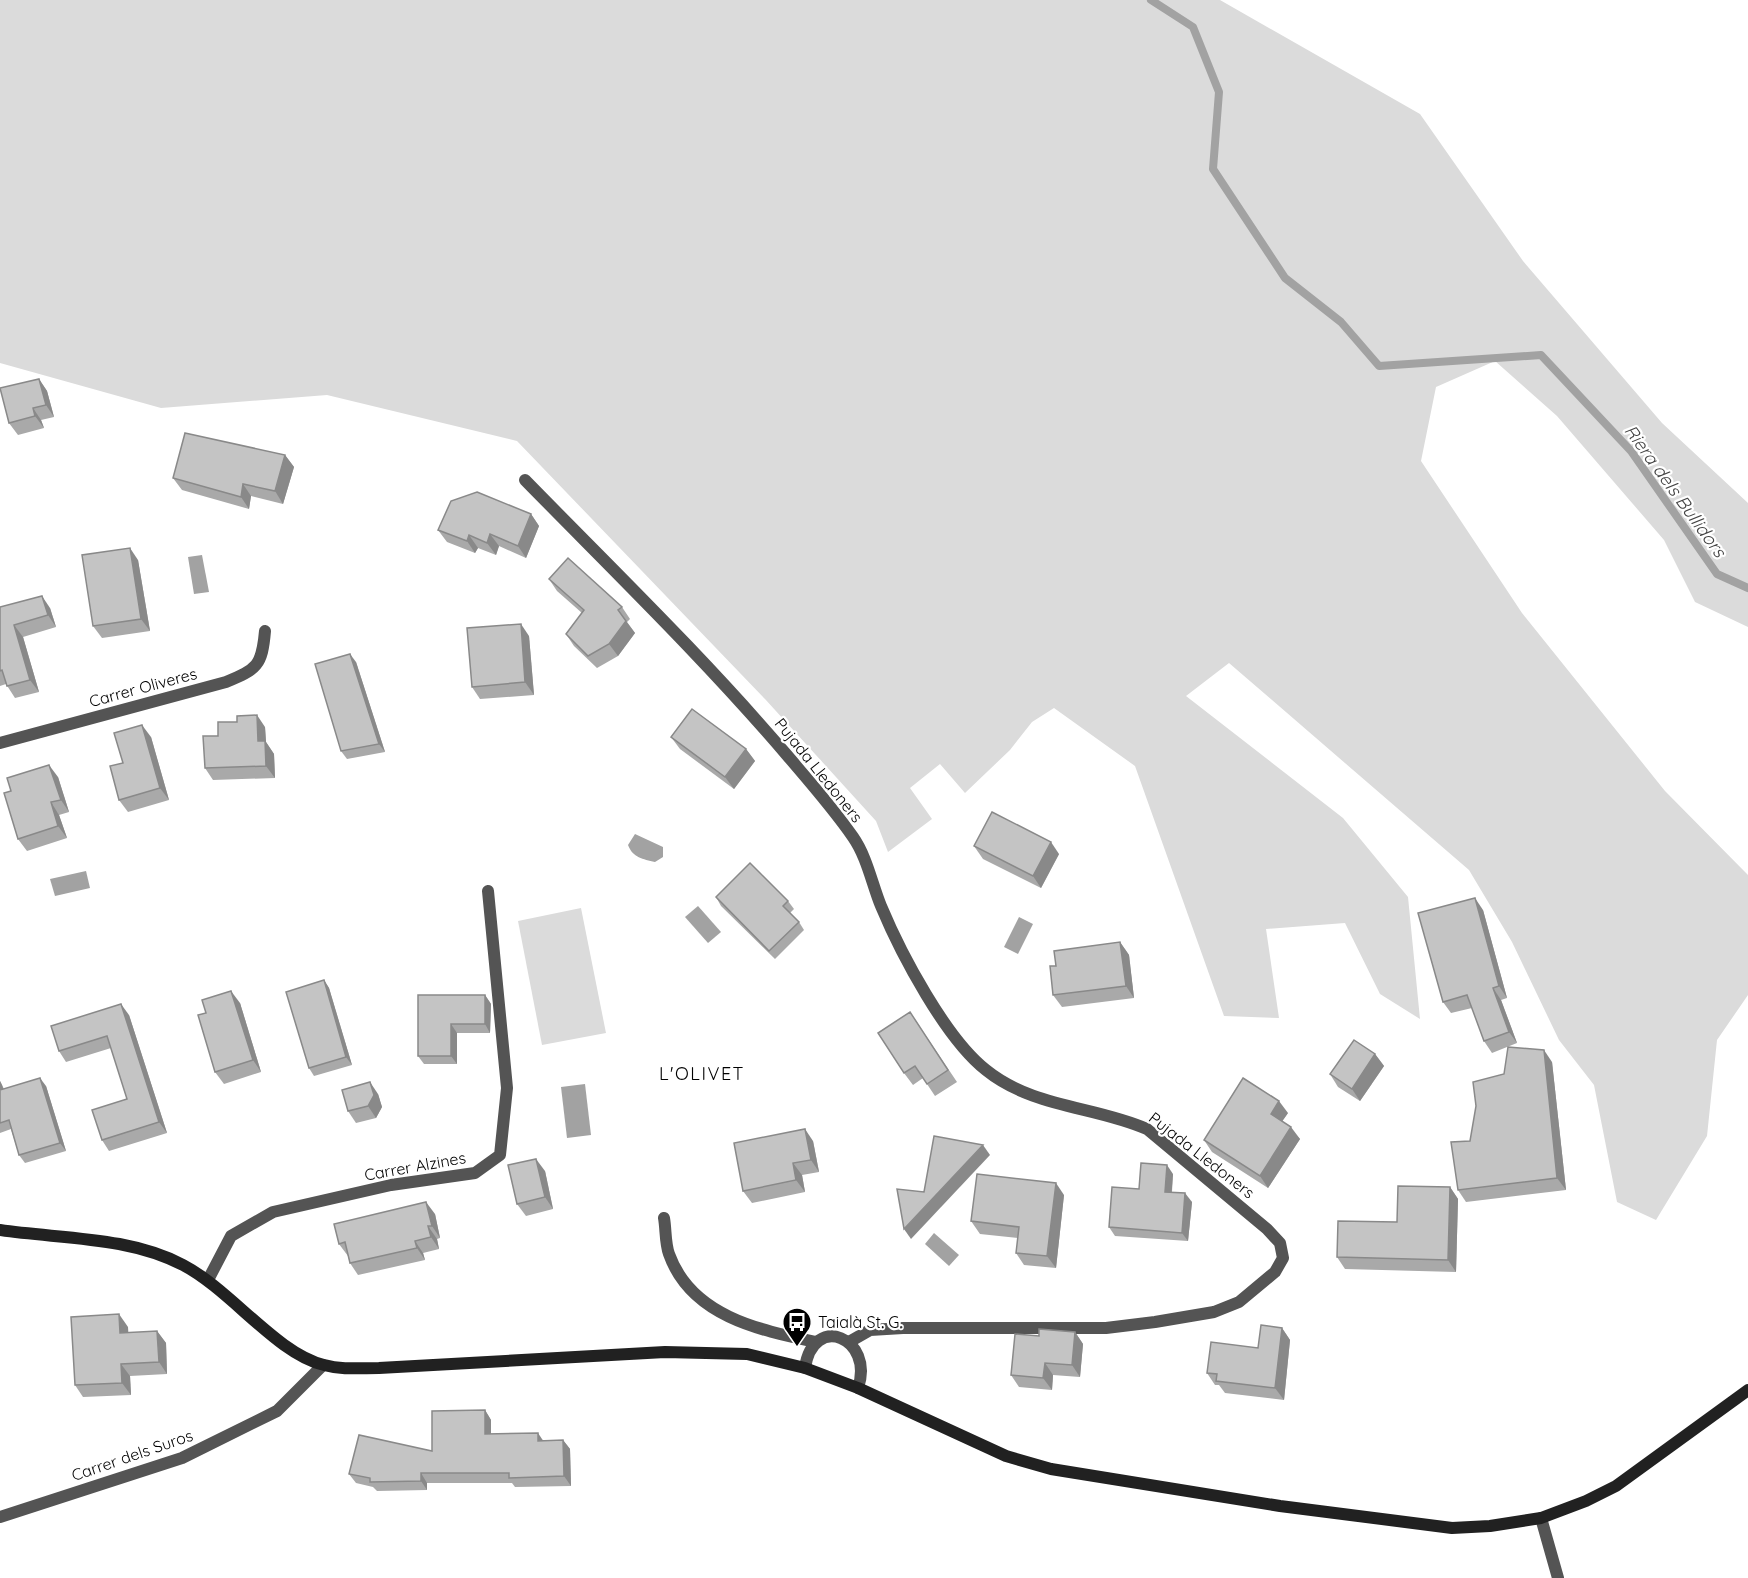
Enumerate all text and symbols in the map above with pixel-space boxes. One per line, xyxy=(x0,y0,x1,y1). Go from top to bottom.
water label: Riera dels Bullidors xyxy=(1620,420,1732,563)
street label: Carrer Oliveres xyxy=(87,663,199,711)
street label: Pujada Lledoners xyxy=(771,714,867,826)
district label: L'OLIVET xyxy=(659,1062,745,1085)
street label: Pujada Lledoners xyxy=(1145,1107,1259,1203)
street label: Carrer Alzines xyxy=(363,1147,467,1185)
bus stop icon: Taialà St. G. xyxy=(781,1306,813,1348)
place label: Taialà St. G. xyxy=(818,1312,902,1332)
street label: Carrer dels Suros xyxy=(69,1425,195,1485)

